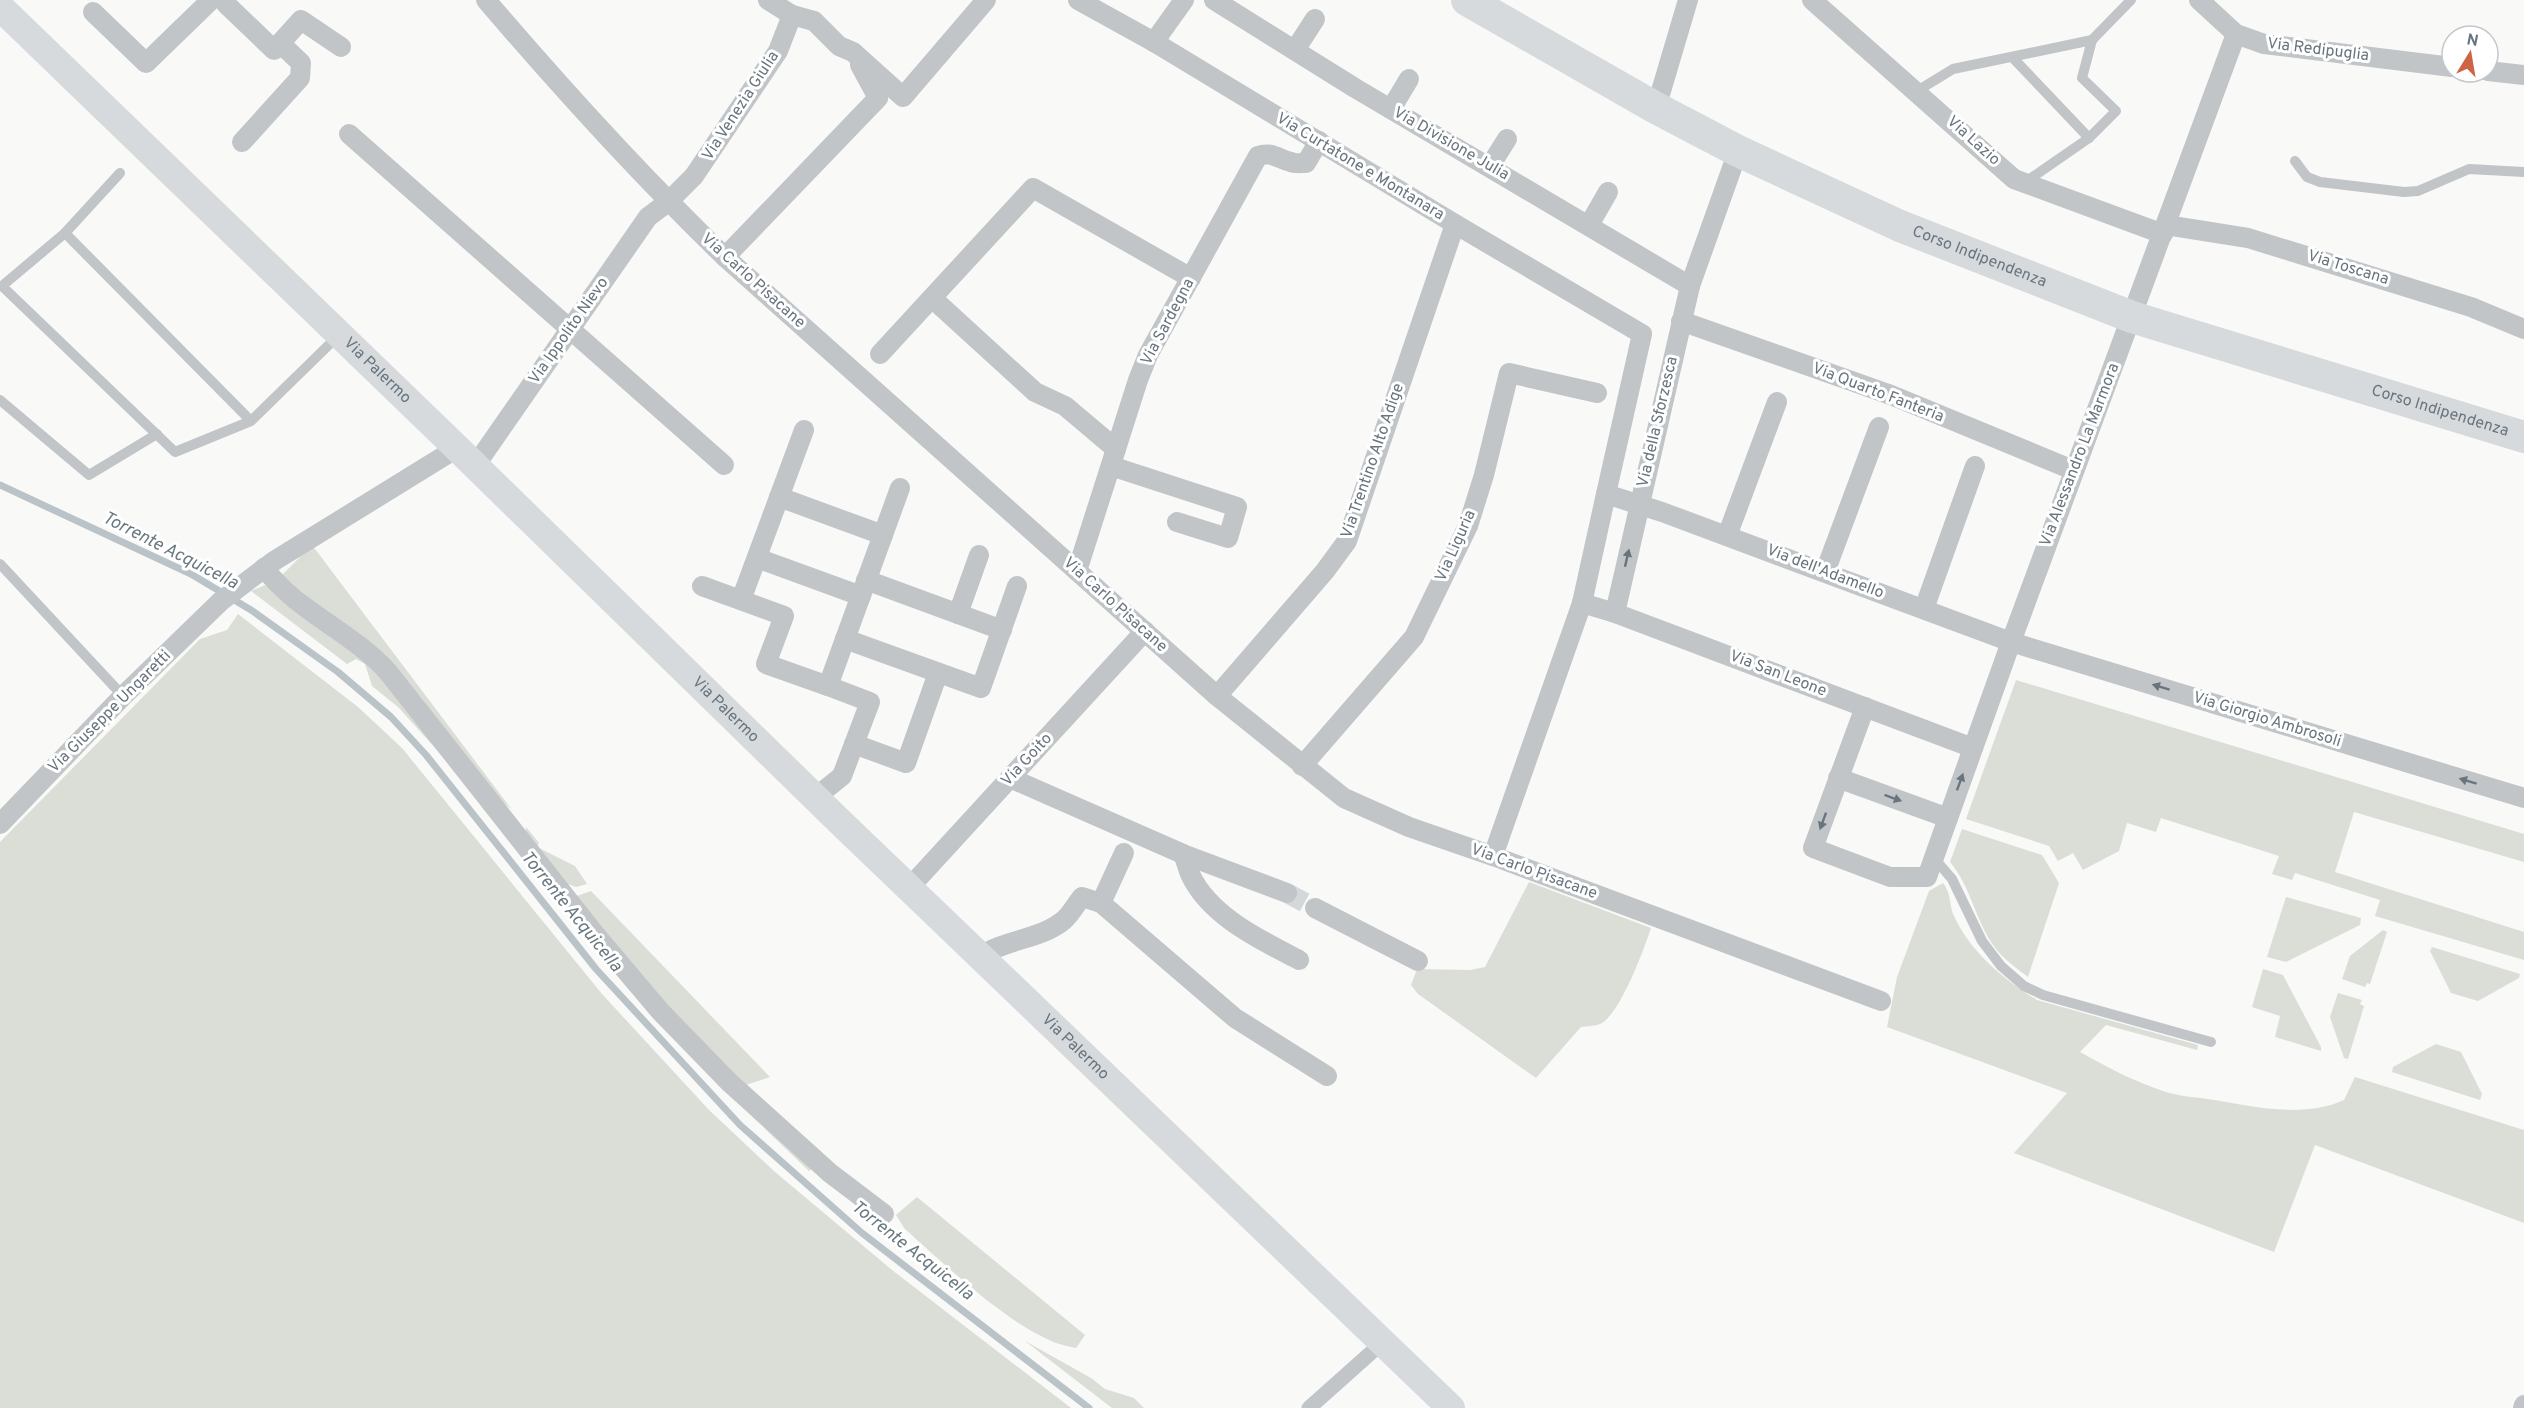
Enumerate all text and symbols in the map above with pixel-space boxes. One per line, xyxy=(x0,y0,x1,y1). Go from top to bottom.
north arrow xyxy=(2440,24,2500,84)
text: N xyxy=(2465,30,2480,52)
street label: Via Redipuglia xyxy=(2266,34,2370,66)
street label: Via Venezia Giulia xyxy=(698,48,784,164)
street label: Via Divisione Julia xyxy=(1390,103,1512,185)
street label: Via Curtatone e Montanara xyxy=(1272,109,1448,225)
street label: Via Lazio xyxy=(1942,112,2004,170)
street label: Corso Indipendenza xyxy=(1909,222,2050,293)
street label: Via Carlo Pisacane xyxy=(697,229,809,333)
street label: Via Toscana xyxy=(2305,246,2391,290)
street label: Via Ippolito Nievo xyxy=(525,274,613,388)
street label: Via Sardegna xyxy=(1137,275,1199,369)
street label: Via Palermo xyxy=(339,334,415,408)
street label: Via della Sforzesca xyxy=(1633,355,1683,489)
street label: Via Quarto Fanteria xyxy=(1809,359,1947,427)
street label: Via Alessandro La Marmora xyxy=(2036,360,2124,550)
street label: Via Trentino Alto Adige xyxy=(1337,381,1409,541)
street label: Corso Indipendenza xyxy=(2369,381,2511,442)
water label: Torrente Acquicella xyxy=(98,507,242,595)
street label: Via Liguria xyxy=(1431,507,1481,585)
street label: Via dell'Adamello xyxy=(1763,540,1887,604)
one-way arrow xyxy=(1623,548,1632,567)
street label: Via Carlo Pisacane xyxy=(1059,553,1171,657)
street label: Via Giuseppe Ungaretti xyxy=(44,646,176,778)
street label: Via San Leone xyxy=(1727,646,1829,702)
street label: Via Palermo xyxy=(687,672,763,747)
one-way arrow xyxy=(2152,682,2170,691)
street label: Via Giorgio Ambrosoli xyxy=(2190,688,2344,752)
street label: Via Goito xyxy=(997,729,1057,791)
one-way arrow xyxy=(1956,773,1966,791)
one-way arrow xyxy=(2459,776,2477,785)
one-way arrow xyxy=(1884,794,1902,803)
one-way arrow xyxy=(1817,812,1827,830)
street label: Via Carlo Pisacane xyxy=(1468,840,1600,904)
water label: Torrente Acquicella xyxy=(515,847,627,978)
street label: Via Palermo xyxy=(1037,1010,1113,1085)
water label: Torrente Acquicella xyxy=(846,1196,978,1306)

